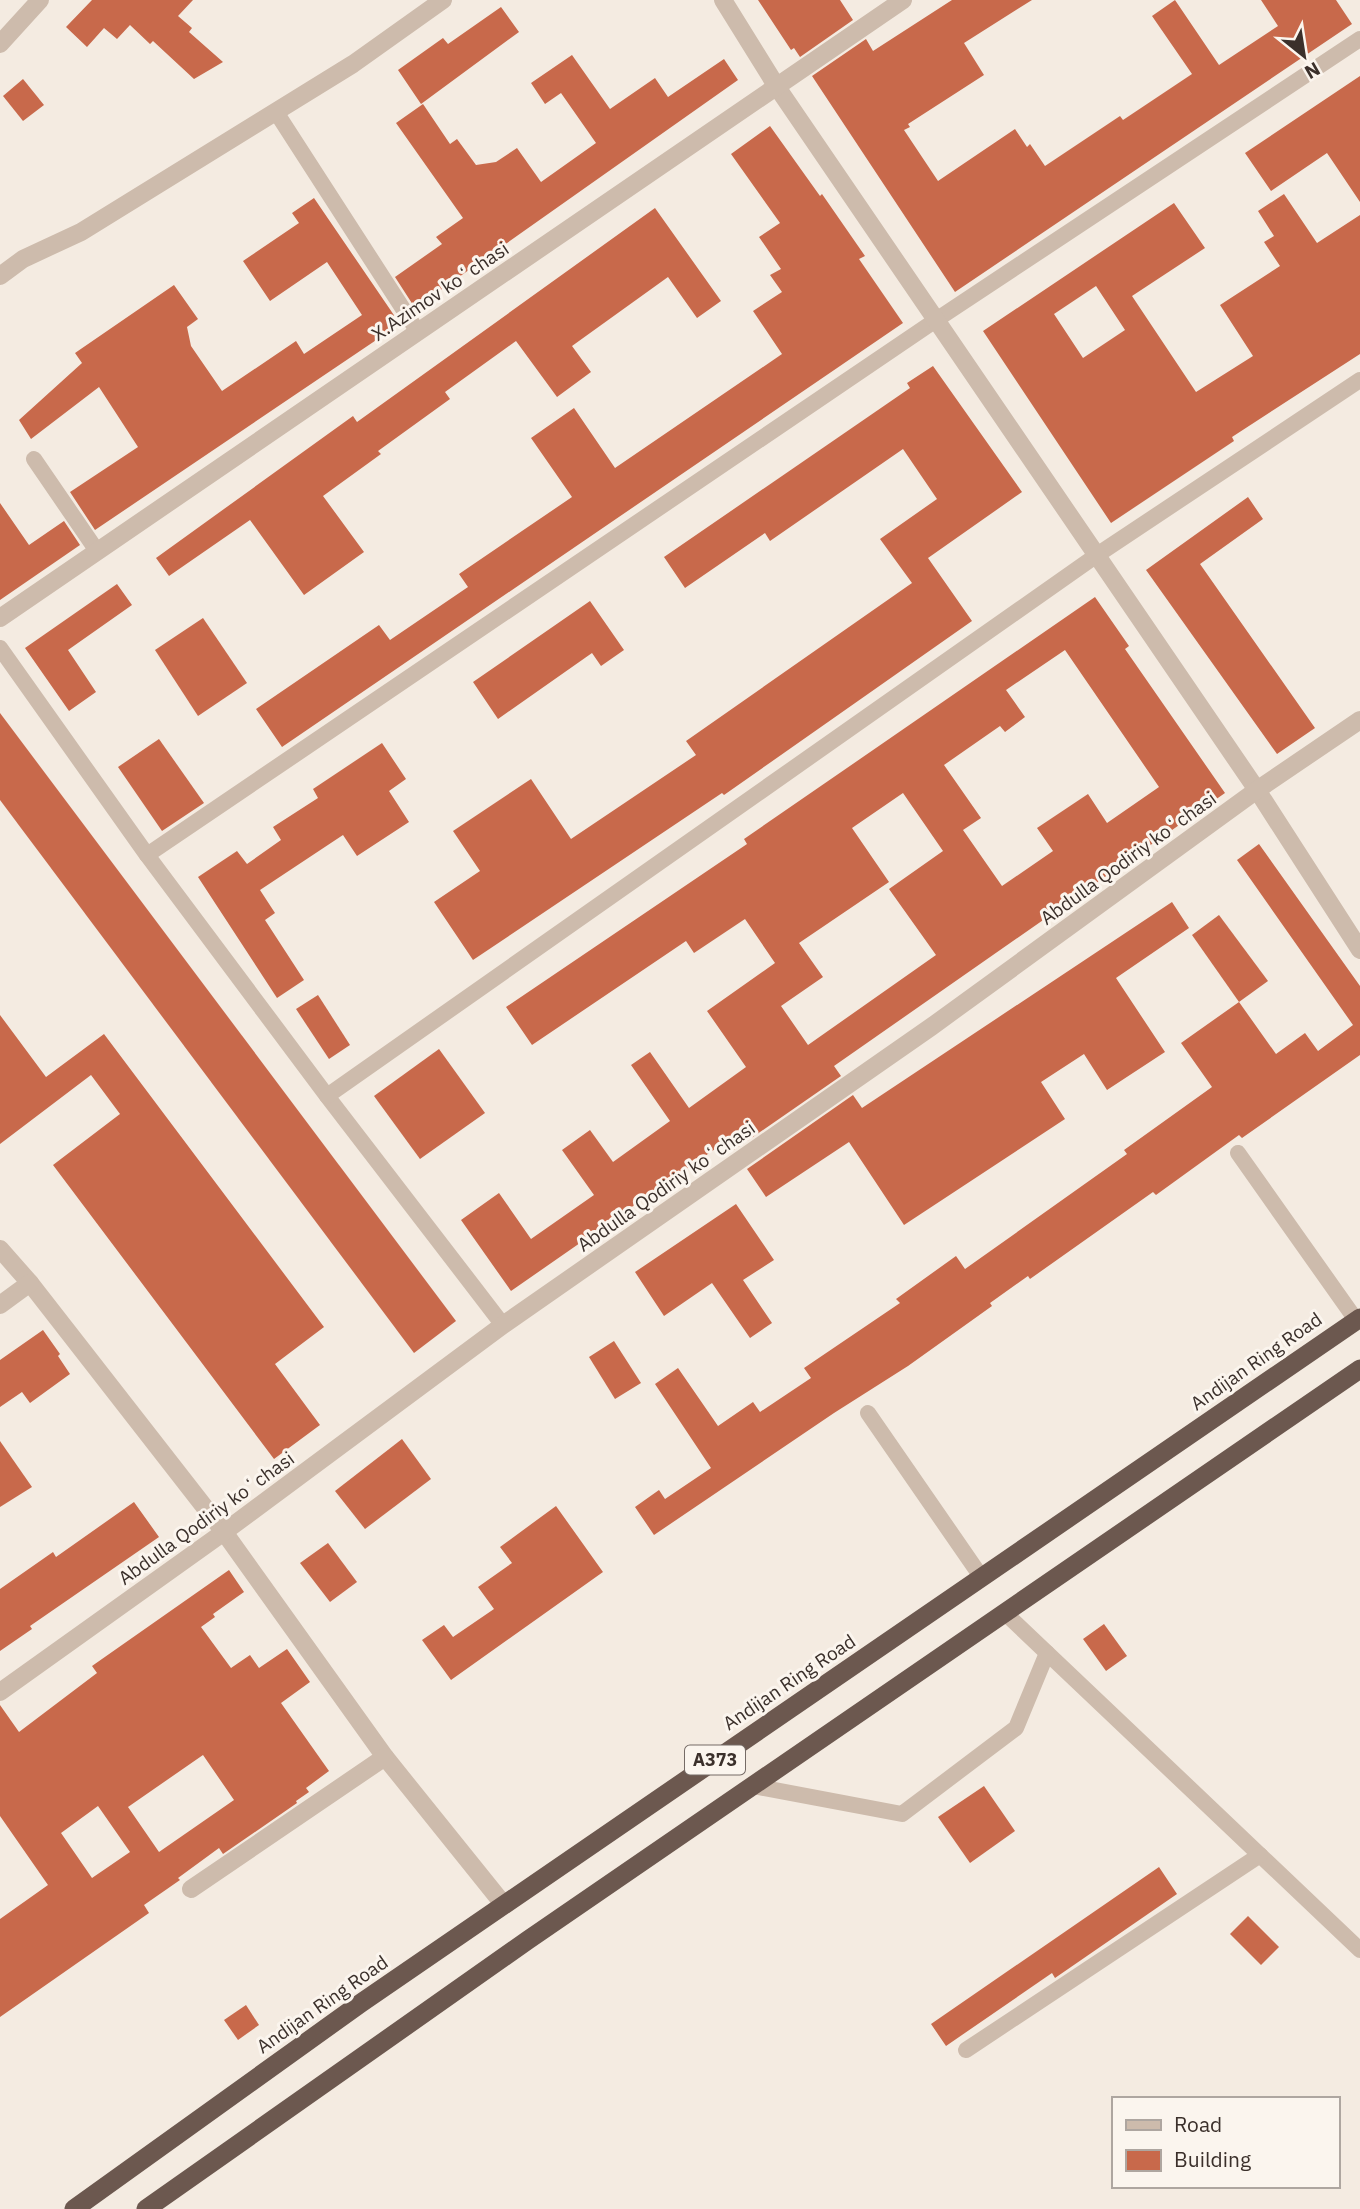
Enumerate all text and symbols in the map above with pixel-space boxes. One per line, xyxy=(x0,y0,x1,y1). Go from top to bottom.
north arrow xyxy=(1269,21,1339,91)
text: N xyxy=(1301,57,1324,85)
street label: X.Azimov koʻchasi xyxy=(367,236,513,346)
street label: Abdulla Qodiriy koʻchasi xyxy=(1035,786,1221,930)
street label: Abdulla Qodiriy koʻchasi xyxy=(572,1115,760,1257)
street label: Andijan Ring Road xyxy=(1186,1307,1326,1415)
street label: Abdulla Qodiriy koʻchasi xyxy=(113,1446,299,1590)
street label: Andijan Ring Road xyxy=(718,1629,860,1735)
road number: A373 xyxy=(685,1745,745,1774)
street label: Andijan Ring Road xyxy=(252,1950,392,2058)
legend xyxy=(1112,2097,1339,2188)
text: Road xyxy=(1174,2110,1222,2138)
text: Building xyxy=(1174,2145,1251,2173)

